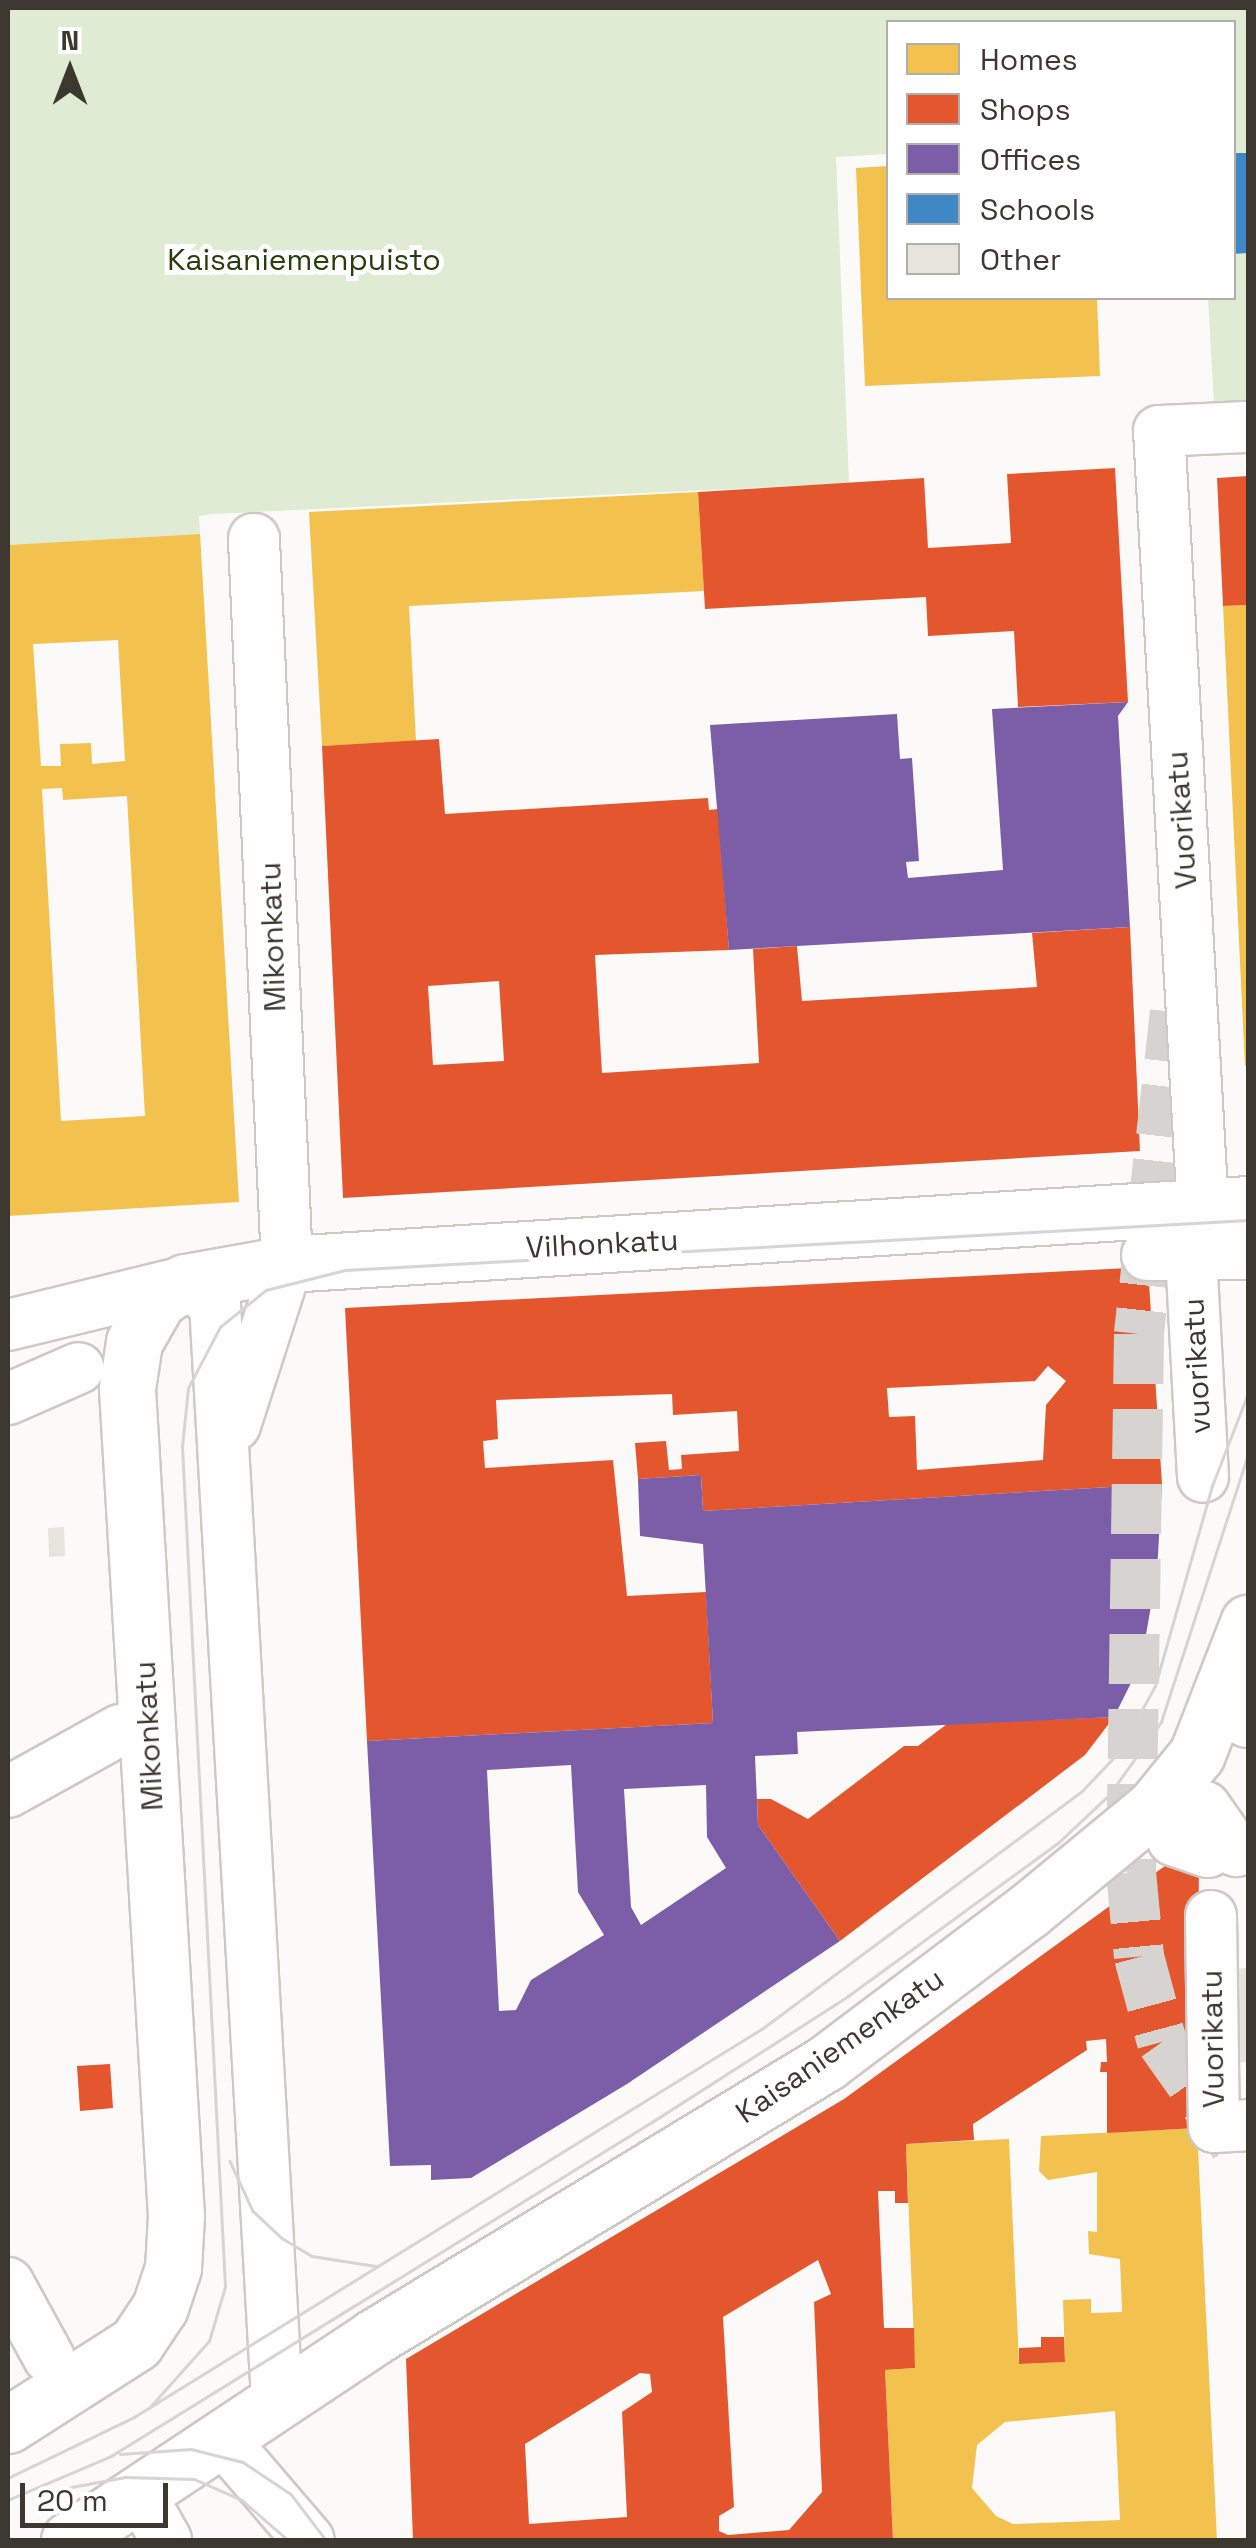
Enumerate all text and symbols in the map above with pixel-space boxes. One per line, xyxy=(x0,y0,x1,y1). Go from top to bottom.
north arrow xyxy=(20,20,120,120)
legend xyxy=(886,20,1236,300)
text: N xyxy=(61,22,79,58)
text: Homes xyxy=(980,40,1078,79)
text: Shops xyxy=(980,90,1070,129)
text: Offices xyxy=(980,140,1081,179)
text: Schools xyxy=(980,190,1095,229)
text: Other xyxy=(980,240,1061,279)
park label: Kaisaniemenpuisto xyxy=(167,242,441,278)
street label: Vuorikatu xyxy=(1159,750,1205,890)
street label: Mikonkatu xyxy=(252,862,294,1012)
street label: Vilhonkatu xyxy=(525,1222,679,1266)
street label: vuorikatu xyxy=(1175,1297,1219,1435)
street label: Mikonkatu xyxy=(127,1660,171,1812)
street label: Kaisaniemenkatu xyxy=(729,1961,951,2131)
street label: Vuorikatu xyxy=(1194,1970,1232,2108)
scale bar xyxy=(25,2463,172,2525)
text: 20 m xyxy=(37,2481,108,2520)

